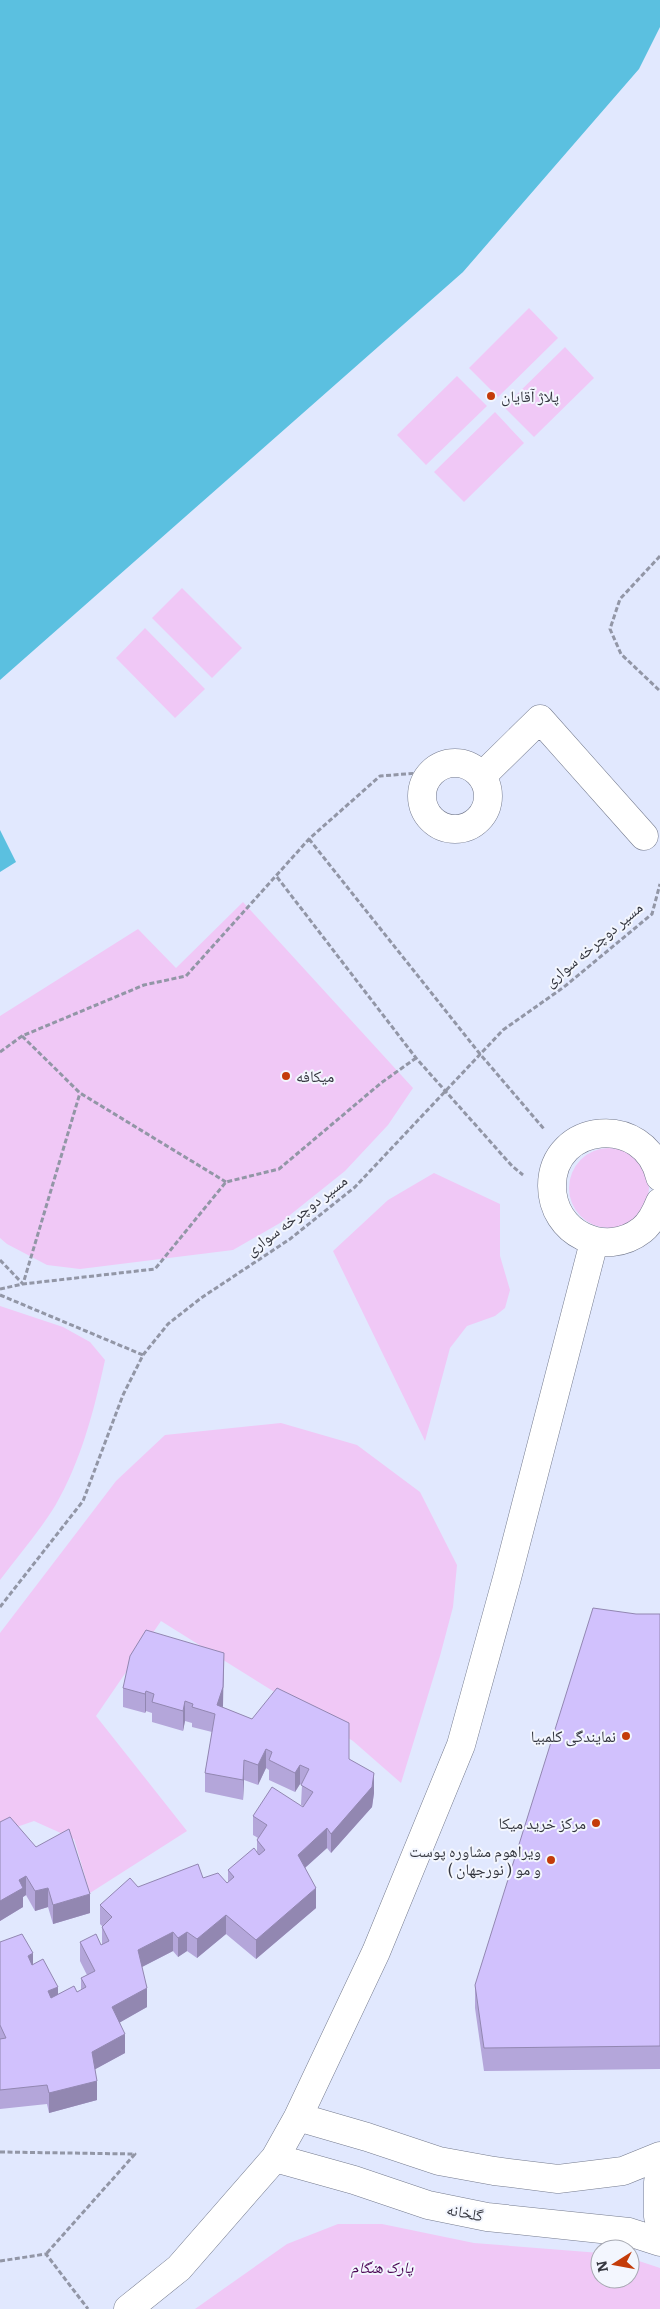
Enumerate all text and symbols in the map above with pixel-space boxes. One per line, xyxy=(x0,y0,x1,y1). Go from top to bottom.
place label: پلاژ آقایان xyxy=(501,383,559,407)
marker: پلاژ آقایان xyxy=(485,390,497,402)
street label: مسیر دوچرخه سواری xyxy=(538,895,647,992)
place label: میکافه xyxy=(296,1063,334,1087)
marker: میکافه xyxy=(280,1070,292,1082)
street label: مسیر دوچرخه سواری xyxy=(239,1168,352,1261)
place label: نمایندگی کلمبیا xyxy=(531,1723,616,1747)
marker: نمایندگی کلمبیا xyxy=(620,1730,632,1742)
place label: مرکز خرید میکا xyxy=(499,1810,586,1834)
marker: مرکز خرید میکا xyxy=(590,1817,602,1829)
place label: ویراهوم مشاوره پوست و مو ( نورجهان ) xyxy=(409,1838,541,1880)
marker: ویراهوم مشاوره پوست و مو ( نورجهان ) xyxy=(545,1854,557,1866)
street label: گلخانه xyxy=(445,2196,486,2226)
north arrow xyxy=(590,2239,640,2289)
park label: پارک هنگام xyxy=(351,2254,414,2278)
text: N xyxy=(590,2259,612,2274)

